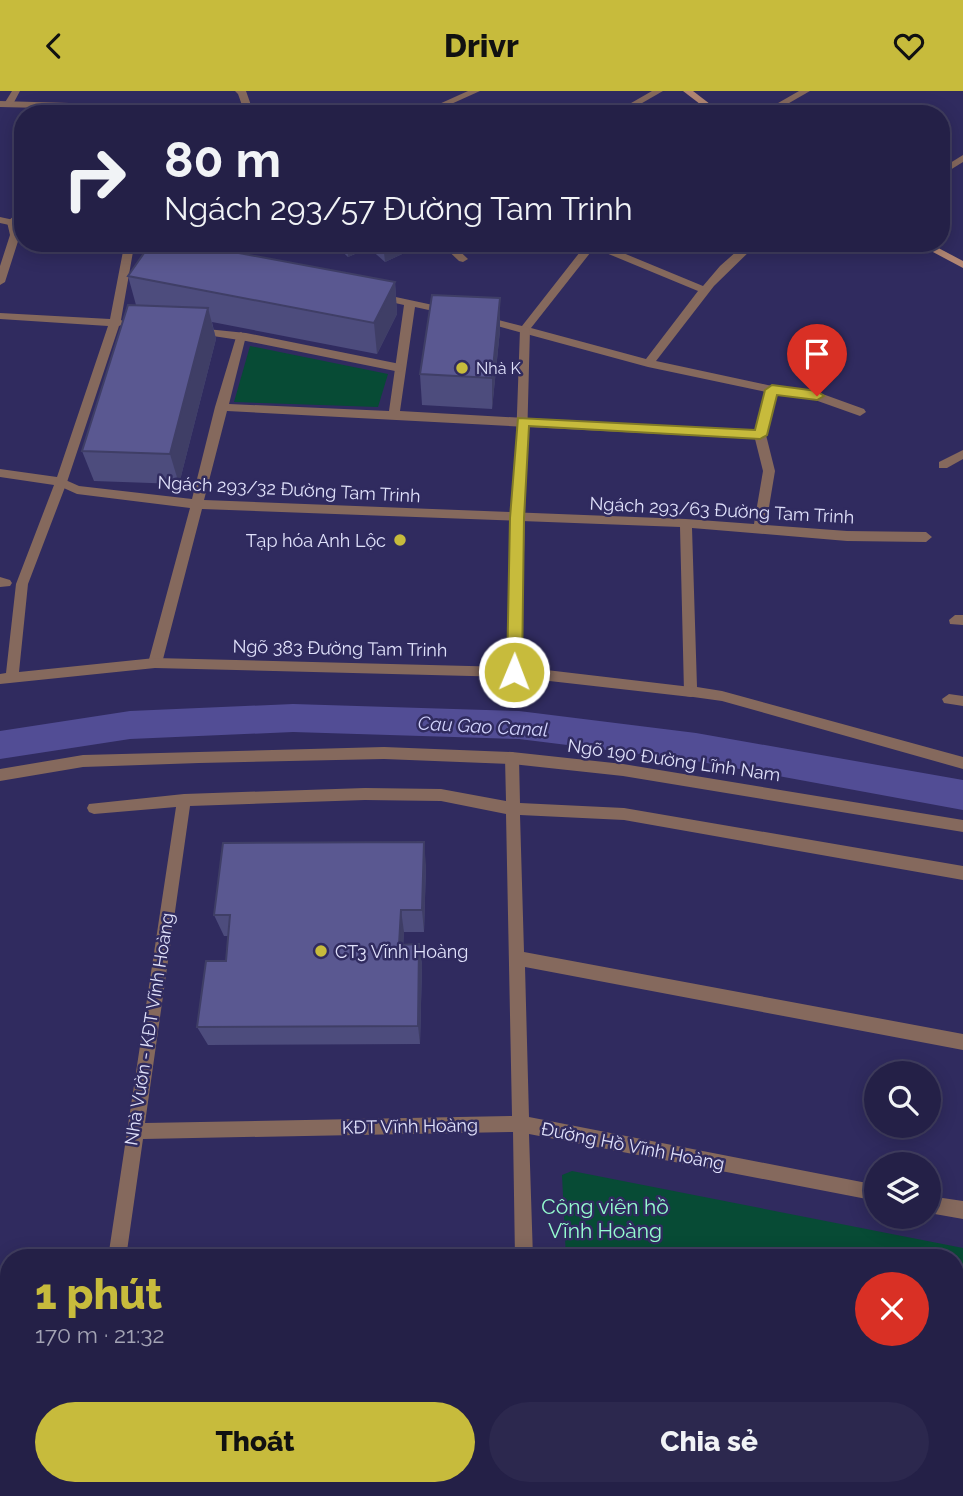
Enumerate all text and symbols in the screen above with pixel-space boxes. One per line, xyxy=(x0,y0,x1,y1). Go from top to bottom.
icon: back xyxy=(35,27,73,65)
text: Drivr xyxy=(444,27,519,64)
icon: heart xyxy=(890,27,928,65)
text: 80 m xyxy=(164,131,281,188)
icon: right xyxy=(49,133,140,224)
text: Ngách 293/57 Đường Tam Trinh xyxy=(164,190,633,227)
pin xyxy=(787,324,847,396)
icon: arrive xyxy=(798,335,836,373)
place label: Nhà K xyxy=(476,359,521,378)
marker: Nhà K xyxy=(454,360,470,376)
street label: Ngách 293/32 Đường Tam Trinh xyxy=(157,472,421,506)
street label: Ngách 293/63 Đường Tam Trinh xyxy=(589,493,855,527)
place label: Tạp hóa Anh Lộc xyxy=(246,530,386,551)
marker: Tạp hóa Anh Lộc xyxy=(392,532,408,548)
position arrow xyxy=(477,635,551,709)
street label: Ngõ 383 Đường Tam Trinh xyxy=(232,636,448,660)
water label: Cau Gao Canal xyxy=(417,712,549,740)
street label: Ngõ 190 Đường Lĩnh Nam xyxy=(566,735,782,785)
street label: Nhà Vườn - KĐT Vĩnh Hoàng xyxy=(120,911,178,1147)
place label: CT3 Vĩnh Hoàng xyxy=(335,941,468,962)
marker: CT3 Vĩnh Hoàng xyxy=(313,943,329,959)
map controls xyxy=(864,1061,941,1229)
button: search xyxy=(864,1061,941,1138)
street label: KĐT Vĩnh Hoàng xyxy=(342,1114,478,1138)
street label: Đường Hồ Vĩnh Hoàng xyxy=(540,1118,726,1174)
button: layers xyxy=(864,1152,941,1229)
park label: Công viên hồ Vĩnh Hoàng xyxy=(541,1194,669,1243)
text: 1 phút xyxy=(35,1270,162,1319)
button: close xyxy=(855,1272,929,1346)
text: 170 m · 21:32 xyxy=(35,1321,165,1348)
button: Thoát xyxy=(35,1402,475,1482)
button: Chia sẻ xyxy=(489,1402,929,1482)

